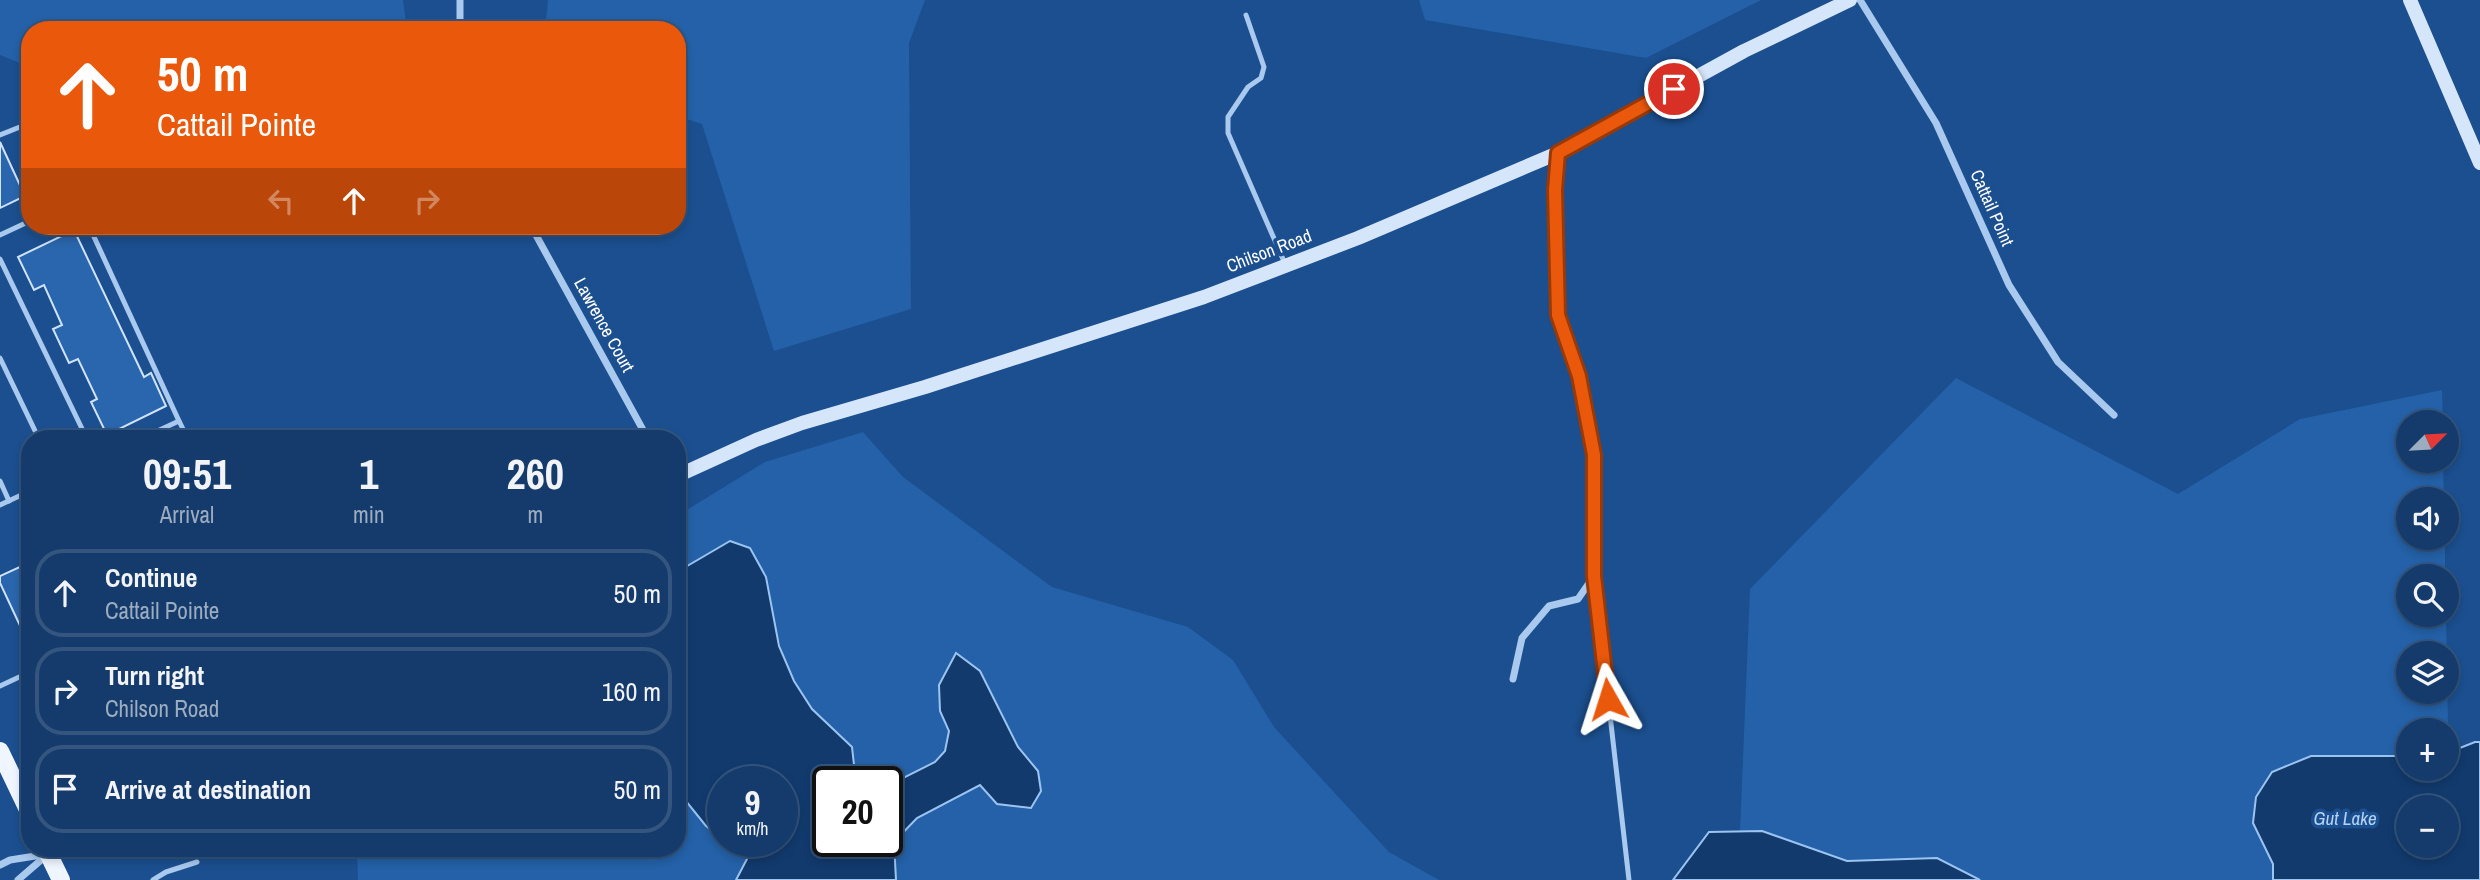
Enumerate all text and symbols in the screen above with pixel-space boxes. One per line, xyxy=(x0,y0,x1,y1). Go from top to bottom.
text: 50 m xyxy=(157,40,249,106)
icon: ahead xyxy=(42,49,133,140)
pin xyxy=(1644,59,1704,119)
icon: arrive xyxy=(1655,70,1693,108)
text: Cattail Pointe xyxy=(157,103,316,146)
street label: Cattail Point xyxy=(1965,166,2020,250)
icon: left xyxy=(262,182,300,220)
icon: ahead xyxy=(335,182,373,220)
icon: right xyxy=(408,182,446,220)
street label: Chilson Road xyxy=(1223,223,1315,278)
street label: Lawrence Court xyxy=(568,273,641,376)
north arrow xyxy=(2396,410,2459,472)
map controls xyxy=(2396,410,2459,858)
text: 09:51 xyxy=(143,446,231,502)
text: 1 xyxy=(359,446,378,502)
text: 260 xyxy=(507,446,564,502)
button: sound xyxy=(2396,487,2459,550)
text: Arrival xyxy=(160,499,214,530)
text: min xyxy=(353,499,385,530)
text: m xyxy=(527,499,543,530)
text: Continue xyxy=(105,560,197,595)
button: search xyxy=(2396,564,2459,627)
icon: ahead xyxy=(46,574,84,612)
text: 50 m xyxy=(614,576,661,611)
text: Cattail Pointe xyxy=(105,595,219,626)
button: layers xyxy=(2396,641,2459,704)
text: Turn right xyxy=(105,658,204,693)
position arrow xyxy=(1571,662,1645,736)
icon: right xyxy=(46,672,84,710)
text: 160 m xyxy=(602,674,661,709)
text: Chilson Road xyxy=(105,693,219,724)
button: + xyxy=(2396,718,2459,781)
speed limit sign: 20 xyxy=(812,766,903,857)
icon: arrive xyxy=(46,770,84,808)
text: Arrive at destination xyxy=(105,772,311,807)
text: 50 m xyxy=(614,772,661,807)
text: 9 xyxy=(745,779,760,826)
button: − xyxy=(2396,795,2459,858)
water label: Gut Lake xyxy=(2313,805,2377,831)
text: km/h xyxy=(737,816,769,841)

